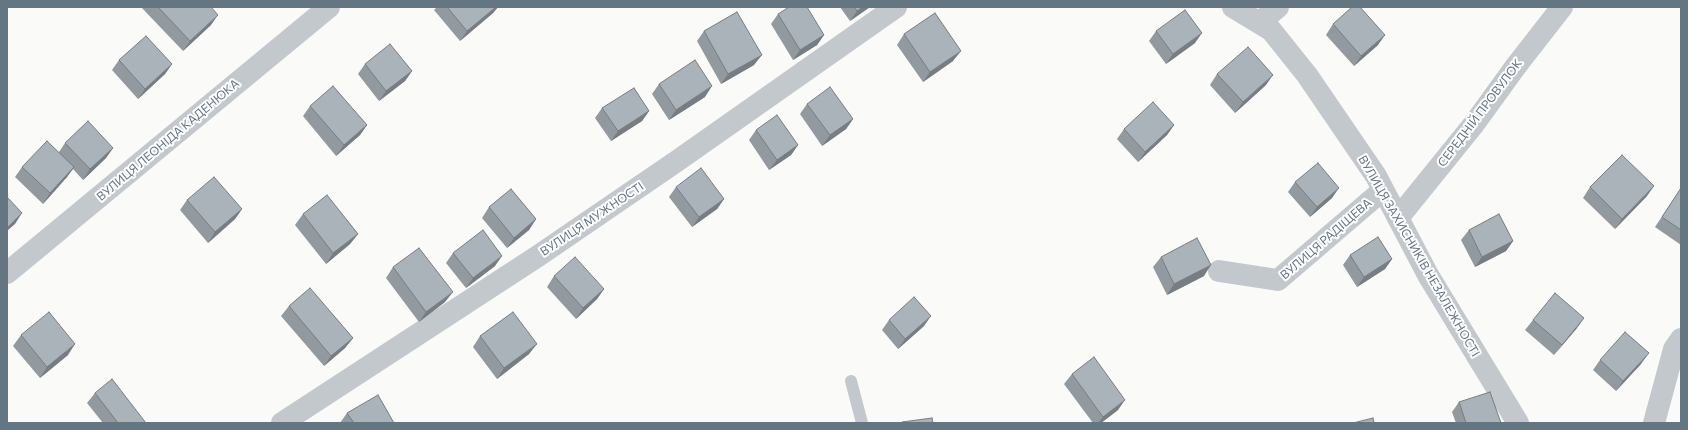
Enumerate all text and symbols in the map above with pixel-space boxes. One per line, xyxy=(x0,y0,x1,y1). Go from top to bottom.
street label: СЕРЕДНІЙ ПРОВУЛОК xyxy=(1435,56,1525,170)
street label: ВУЛИЦЯ ЛЕОНІДА КАДЕНЮКА xyxy=(94,76,242,204)
street label: ВУЛИЦЯ ЗАХИСНИКІВ НЕЗАЛЕЖНОСТІ xyxy=(1355,153,1483,359)
street label: ВУЛИЦЯ МУЖНОСТІ xyxy=(538,179,646,259)
street label: ВУЛИЦЯ РАДІЩЕВА xyxy=(1277,196,1375,282)

